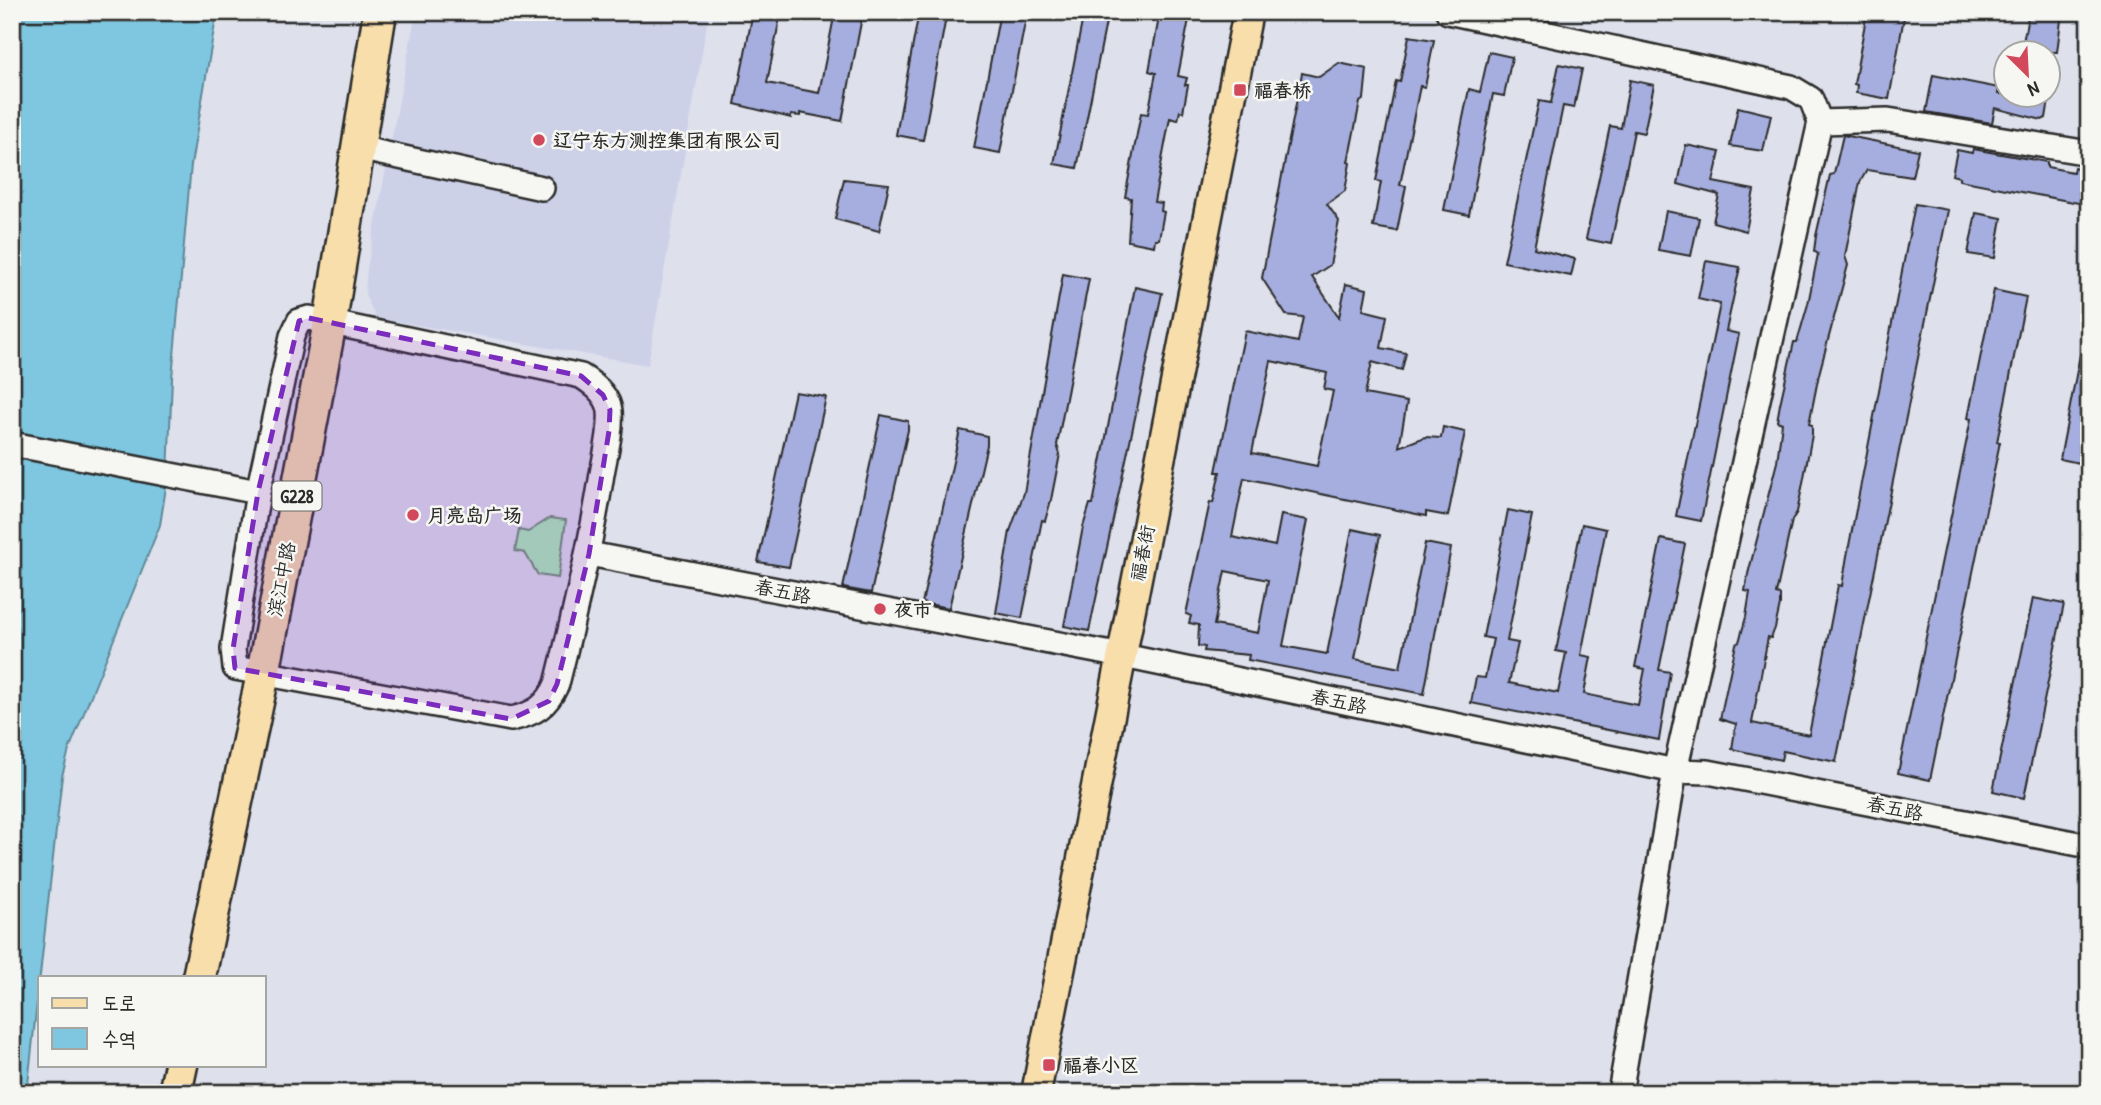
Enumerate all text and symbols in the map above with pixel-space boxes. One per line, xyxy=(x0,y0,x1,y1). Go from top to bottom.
north arrow xyxy=(1993,38,2062,108)
text: N xyxy=(2024,76,2044,103)
place label: 福春桥 xyxy=(1254,77,1311,103)
marker: 福春桥 xyxy=(1232,82,1248,98)
place label: 辽宁东方测控集团有限公司 xyxy=(553,127,781,153)
marker: 辽宁东方测控集团有限公司 xyxy=(531,132,547,148)
road number: G228 xyxy=(272,482,322,510)
place label: 月亮岛广场 xyxy=(427,502,522,528)
marker: 月亮岛广场 xyxy=(405,507,421,523)
street label: 福春街 xyxy=(1124,523,1160,583)
street label: 滨江中路 xyxy=(261,539,301,619)
street label: 春五路 xyxy=(753,573,813,609)
place label: 夜市 xyxy=(894,596,932,622)
marker: 夜市 xyxy=(872,601,888,617)
street label: 春五路 xyxy=(1308,682,1370,720)
street label: 春五路 xyxy=(1865,790,1925,826)
legend xyxy=(38,976,266,1066)
text: 도로 xyxy=(102,988,136,1017)
text: 수역 xyxy=(102,1024,136,1053)
place label: 福春小区 xyxy=(1063,1052,1139,1078)
marker: 福春小区 xyxy=(1041,1057,1057,1073)

